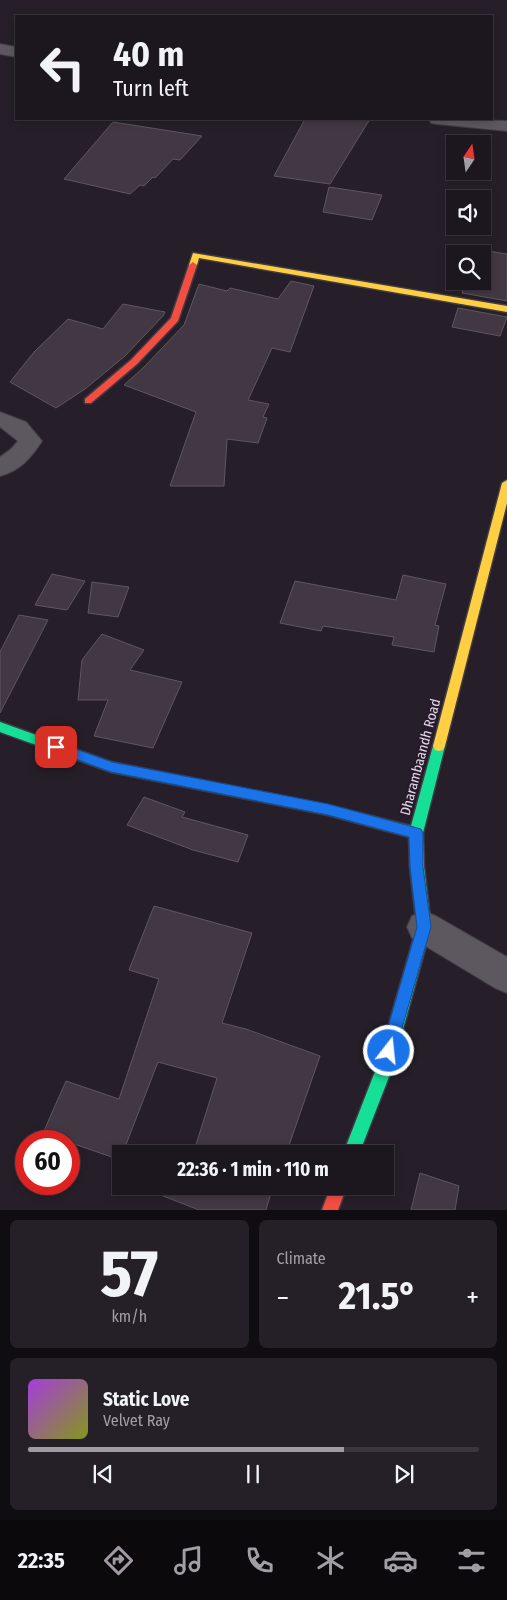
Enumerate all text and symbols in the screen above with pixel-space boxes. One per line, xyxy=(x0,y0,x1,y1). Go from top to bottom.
text: 40 m xyxy=(113,33,184,75)
icon: left xyxy=(30,35,95,100)
text: Turn left xyxy=(113,75,189,102)
north arrow xyxy=(446,135,491,180)
map controls xyxy=(446,135,491,290)
button: sound xyxy=(446,190,491,235)
button: search xyxy=(446,245,491,290)
street label: Dharambaandh Road xyxy=(397,697,444,817)
pin xyxy=(35,726,77,768)
icon: arrive xyxy=(42,733,70,761)
position arrow xyxy=(362,1024,414,1076)
speed limit sign: 60 xyxy=(15,1130,80,1195)
text: 22:36 · 1 min · 110 m xyxy=(177,1158,329,1181)
text: 57 xyxy=(100,1235,158,1313)
text: Climate xyxy=(277,1249,326,1268)
text: 21.5° xyxy=(339,1273,417,1319)
text: − xyxy=(277,1281,289,1314)
text: + xyxy=(466,1281,479,1314)
text: km/h xyxy=(111,1307,147,1326)
text: Static Love xyxy=(103,1388,190,1411)
text: Velvet Ray xyxy=(103,1411,170,1430)
icon: previous xyxy=(89,1460,117,1488)
icon: pause xyxy=(239,1460,267,1488)
icon: next xyxy=(390,1460,418,1488)
icon: directions xyxy=(101,1543,136,1578)
icon: music xyxy=(171,1543,206,1578)
icon: phone xyxy=(242,1543,277,1578)
icon: climate xyxy=(313,1543,348,1578)
icon: car xyxy=(383,1543,418,1578)
icon: filters xyxy=(454,1543,489,1578)
text: 22:35 xyxy=(18,1547,65,1574)

